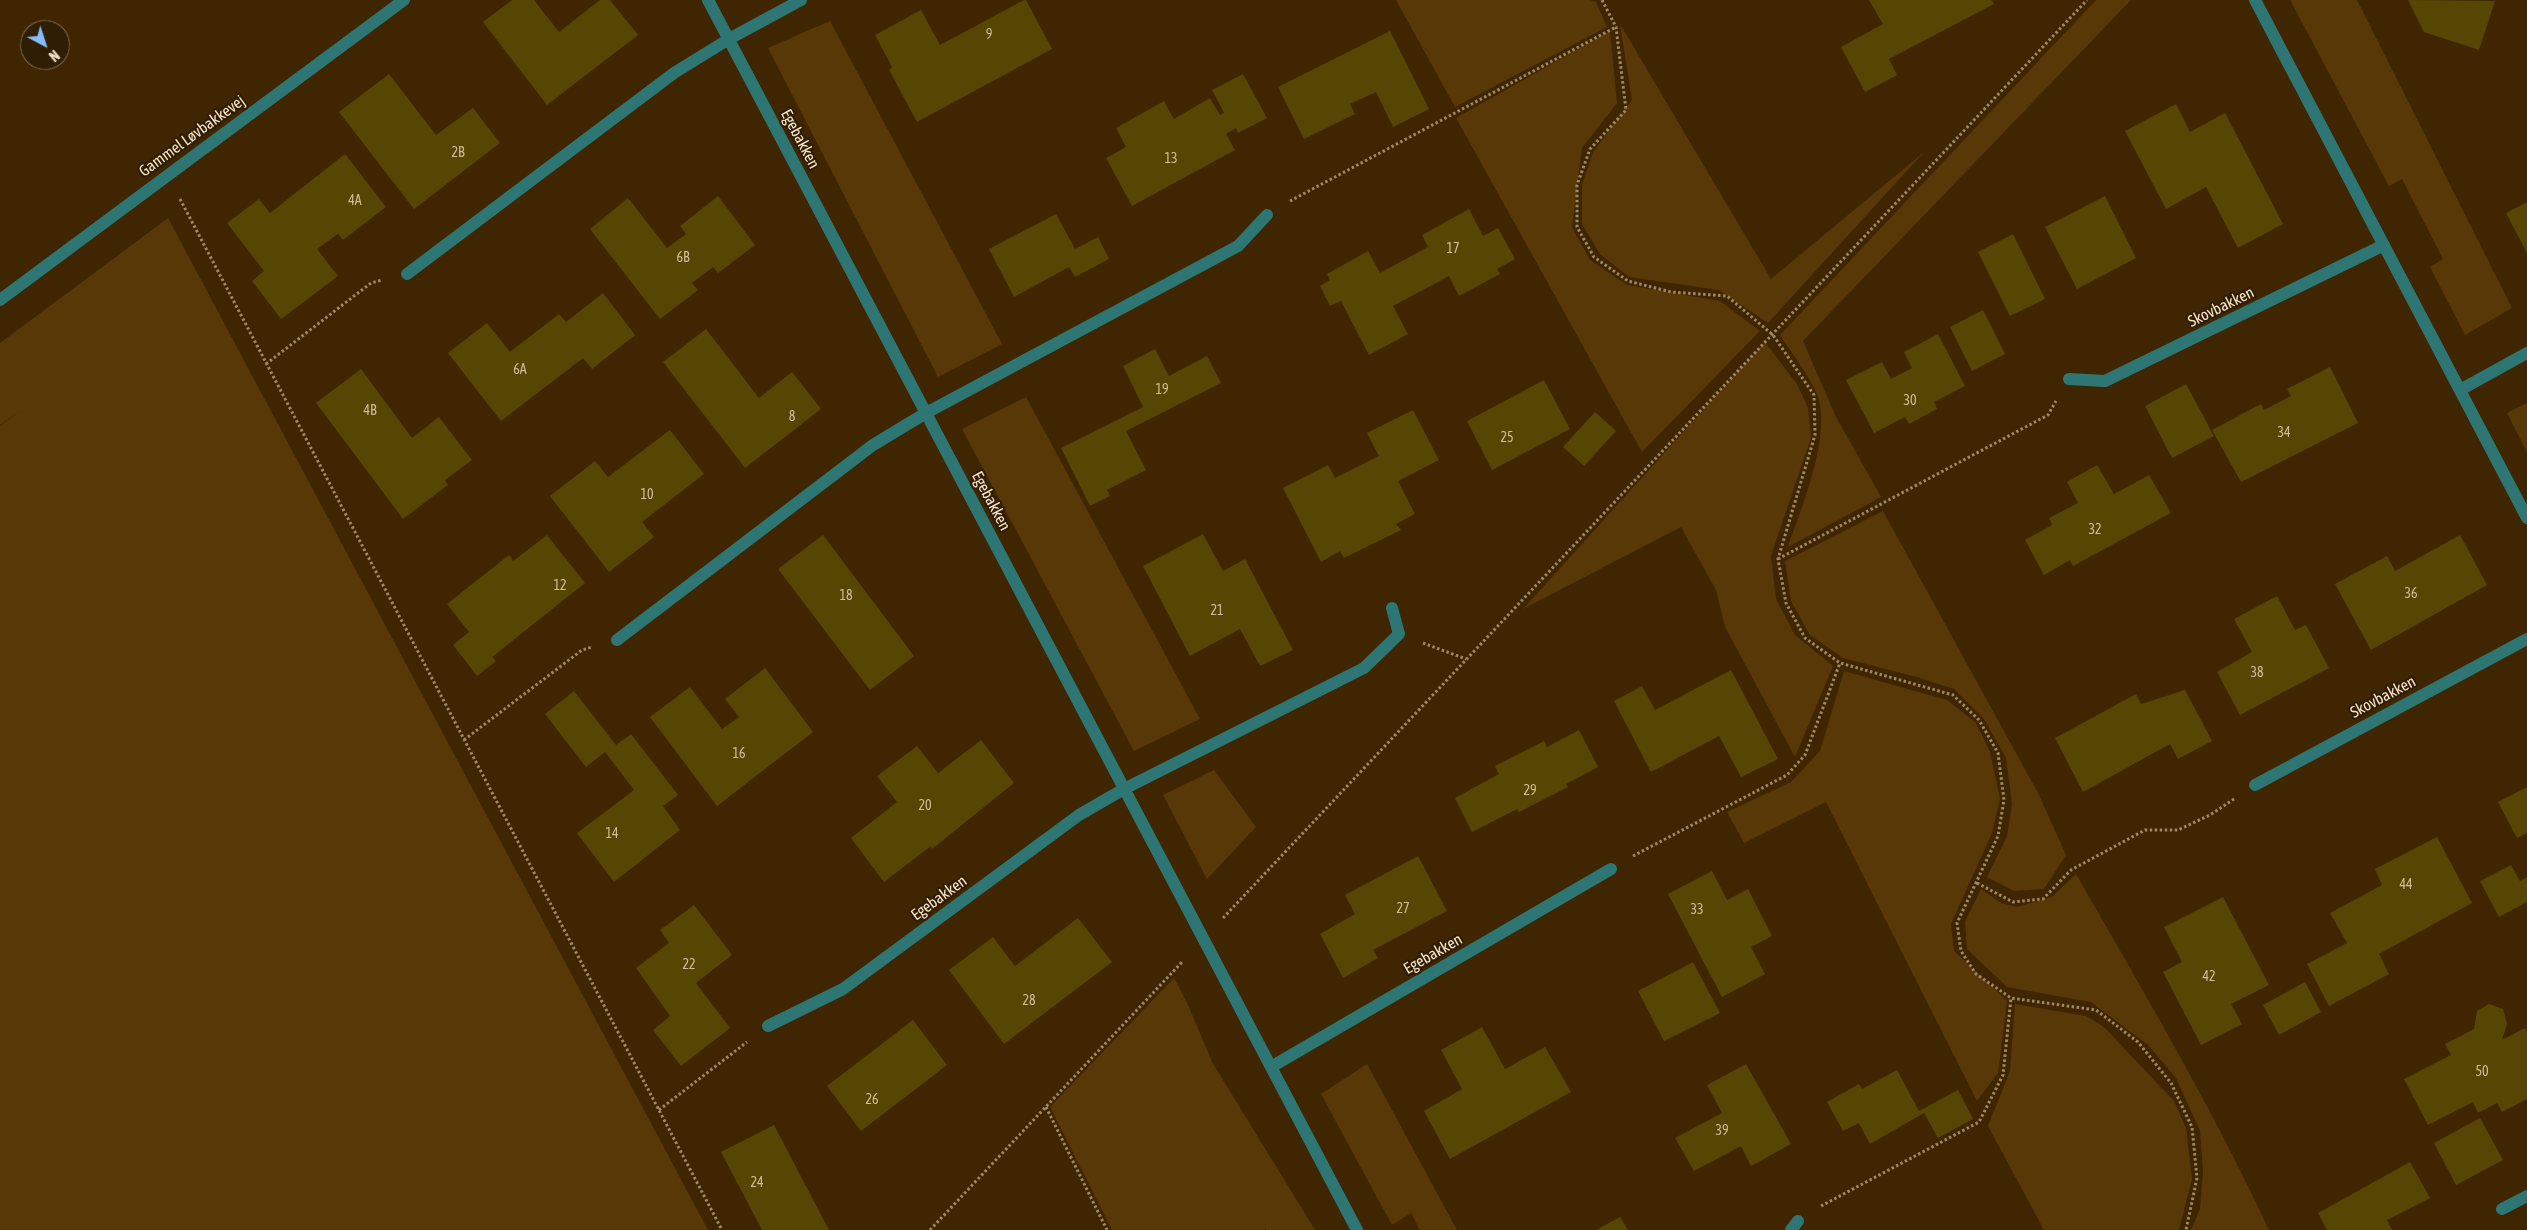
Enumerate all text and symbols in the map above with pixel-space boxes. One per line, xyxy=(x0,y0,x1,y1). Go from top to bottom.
north arrow xyxy=(20,20,70,70)
house number: 9 xyxy=(986,27,992,43)
text: N xyxy=(46,47,62,65)
street label: Gammel Løvbakkevej xyxy=(135,91,249,181)
street label: Egebakken xyxy=(776,106,824,172)
house number: 2B xyxy=(451,145,465,161)
house number: 13 xyxy=(1164,151,1178,167)
house number: 4A xyxy=(348,193,362,209)
house number: 17 xyxy=(1446,241,1460,257)
house number: 6B xyxy=(676,250,690,266)
street label: Skovbakken xyxy=(2185,283,2257,331)
house number: 6A xyxy=(513,362,527,378)
house number: 19 xyxy=(1155,382,1169,398)
house number: 30 xyxy=(1903,393,1917,409)
house number: 4B xyxy=(363,403,377,419)
house number: 8 xyxy=(789,409,795,425)
house number: 34 xyxy=(2277,425,2291,441)
house number: 25 xyxy=(1500,430,1514,446)
street label: Egebakken xyxy=(967,468,1015,534)
house number: 10 xyxy=(640,487,654,503)
house number: 32 xyxy=(2088,522,2102,538)
house number: 12 xyxy=(553,578,567,594)
house number: 36 xyxy=(2404,586,2418,602)
house number: 18 xyxy=(839,588,853,604)
house number: 21 xyxy=(1210,603,1224,619)
house number: 38 xyxy=(2250,665,2264,681)
street label: Skovbakken xyxy=(2347,672,2419,722)
house number: 16 xyxy=(732,746,746,762)
house number: 29 xyxy=(1523,783,1537,799)
house number: 20 xyxy=(918,798,932,814)
house number: 14 xyxy=(605,826,619,842)
street label: Egebakken xyxy=(907,871,971,925)
house number: 44 xyxy=(2399,877,2413,893)
house number: 27 xyxy=(1396,901,1410,917)
house number: 33 xyxy=(1690,902,1704,918)
street label: Egebakken xyxy=(1400,930,1466,978)
house number: 22 xyxy=(682,957,696,973)
house number: 42 xyxy=(2202,969,2216,985)
house number: 28 xyxy=(1022,993,1036,1009)
house number: 50 xyxy=(2475,1064,2489,1080)
house number: 26 xyxy=(865,1092,879,1108)
house number: 39 xyxy=(1715,1123,1729,1139)
house number: 24 xyxy=(750,1175,764,1191)

